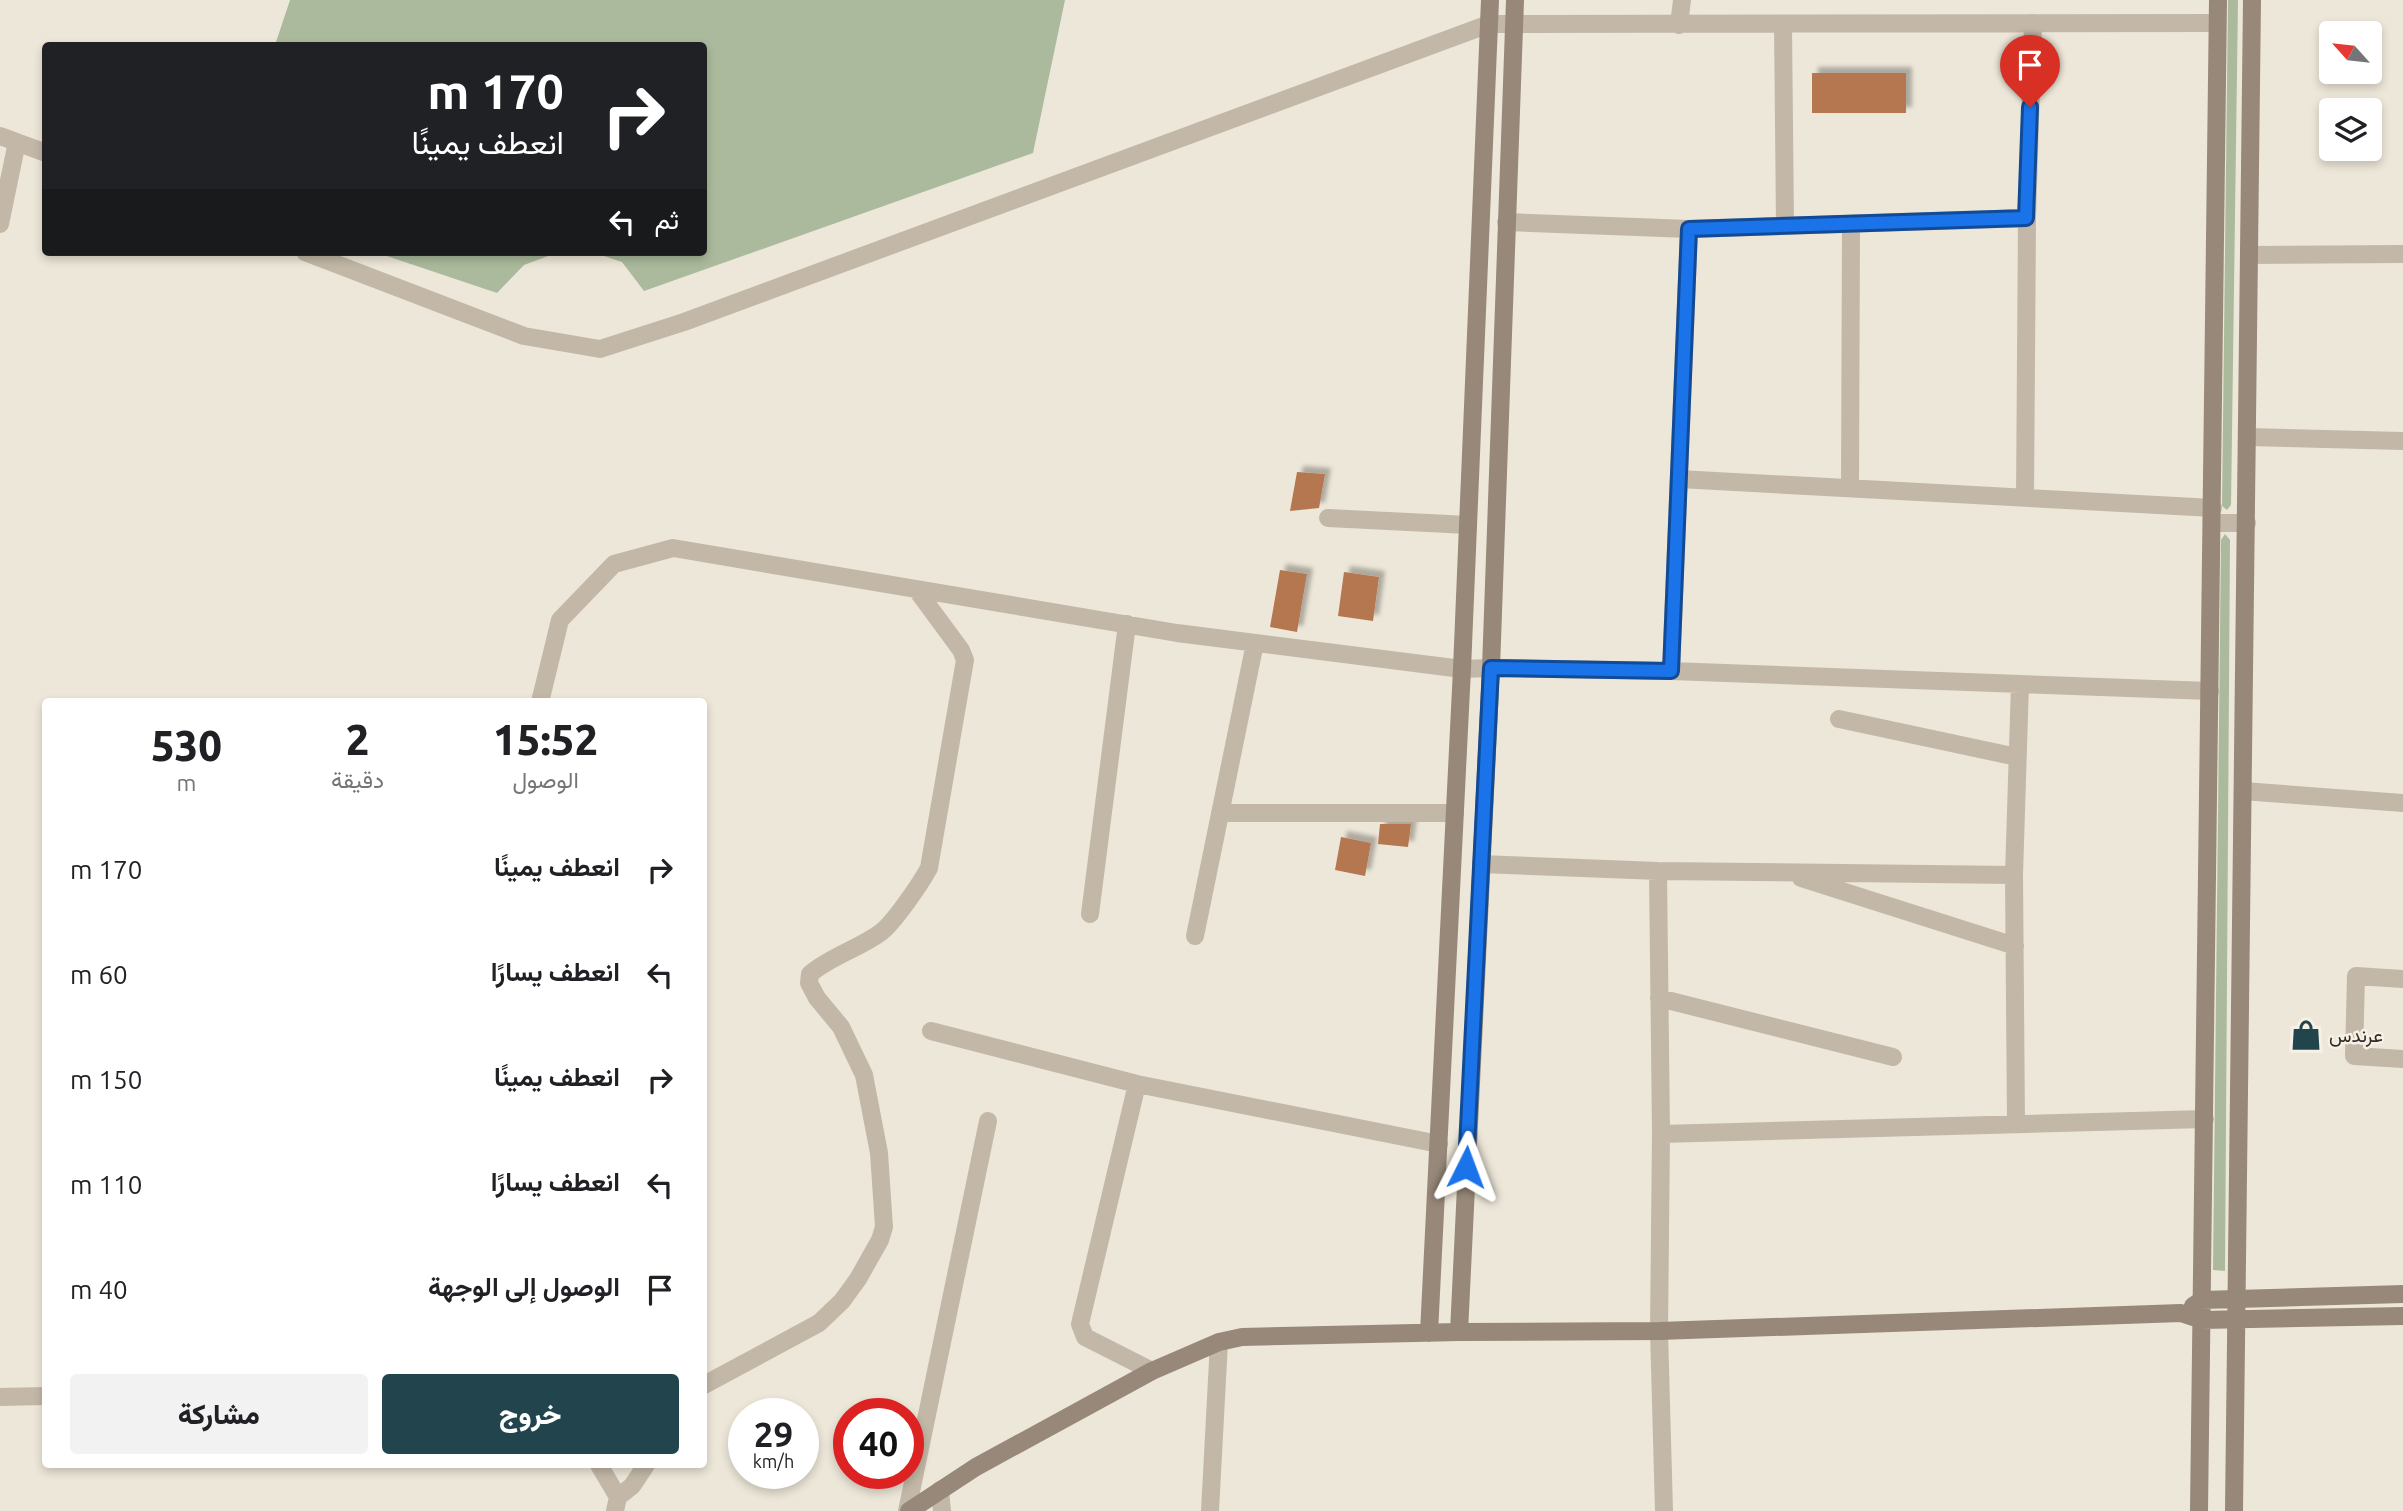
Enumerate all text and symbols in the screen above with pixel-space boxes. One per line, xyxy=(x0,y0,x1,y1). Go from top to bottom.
north arrow xyxy=(2319,21,2382,84)
map controls xyxy=(2319,21,2382,161)
pin xyxy=(2000,35,2060,107)
icon: arrive xyxy=(2011,46,2049,84)
text: 170 m xyxy=(427,63,564,118)
icon: right xyxy=(588,70,679,161)
button: layers xyxy=(2319,98,2382,161)
text: انعطف يمينًا xyxy=(411,124,564,160)
icon: left xyxy=(603,203,641,241)
text: ثم xyxy=(655,205,679,234)
text: 2 xyxy=(346,716,369,763)
text: 15:52 xyxy=(493,716,598,763)
text: 530 xyxy=(151,722,222,769)
text: دقيقة xyxy=(331,767,384,792)
text: الوصول xyxy=(512,767,579,792)
text: m xyxy=(177,770,196,795)
icon: right xyxy=(641,851,679,889)
text: انعطف يمينًا xyxy=(494,852,620,881)
text: 170 m xyxy=(70,855,142,884)
icon: left xyxy=(641,956,679,994)
text: انعطف يسارًا xyxy=(491,957,620,986)
text: 60 m xyxy=(70,960,128,989)
shop icon: عرندس xyxy=(2289,1018,2323,1052)
place label: عرندس xyxy=(2329,1024,2383,1047)
icon: right xyxy=(641,1061,679,1099)
text: انعطف يمينًا xyxy=(494,1062,620,1091)
text: 150 m xyxy=(70,1065,142,1094)
position arrow xyxy=(1429,1130,1503,1204)
icon: left xyxy=(641,1166,679,1204)
text: انعطف يسارًا xyxy=(491,1167,620,1196)
text: 110 m xyxy=(70,1170,142,1199)
icon: arrive xyxy=(641,1271,679,1309)
text: الوصول إلى الوجهة xyxy=(428,1272,620,1301)
text: 40 m xyxy=(70,1275,128,1304)
button: مشاركة xyxy=(70,1374,368,1454)
button: خروج xyxy=(382,1374,679,1454)
speed limit sign: 40 xyxy=(833,1398,924,1489)
text: 29 xyxy=(754,1414,793,1454)
text: km/h xyxy=(753,1451,794,1471)

